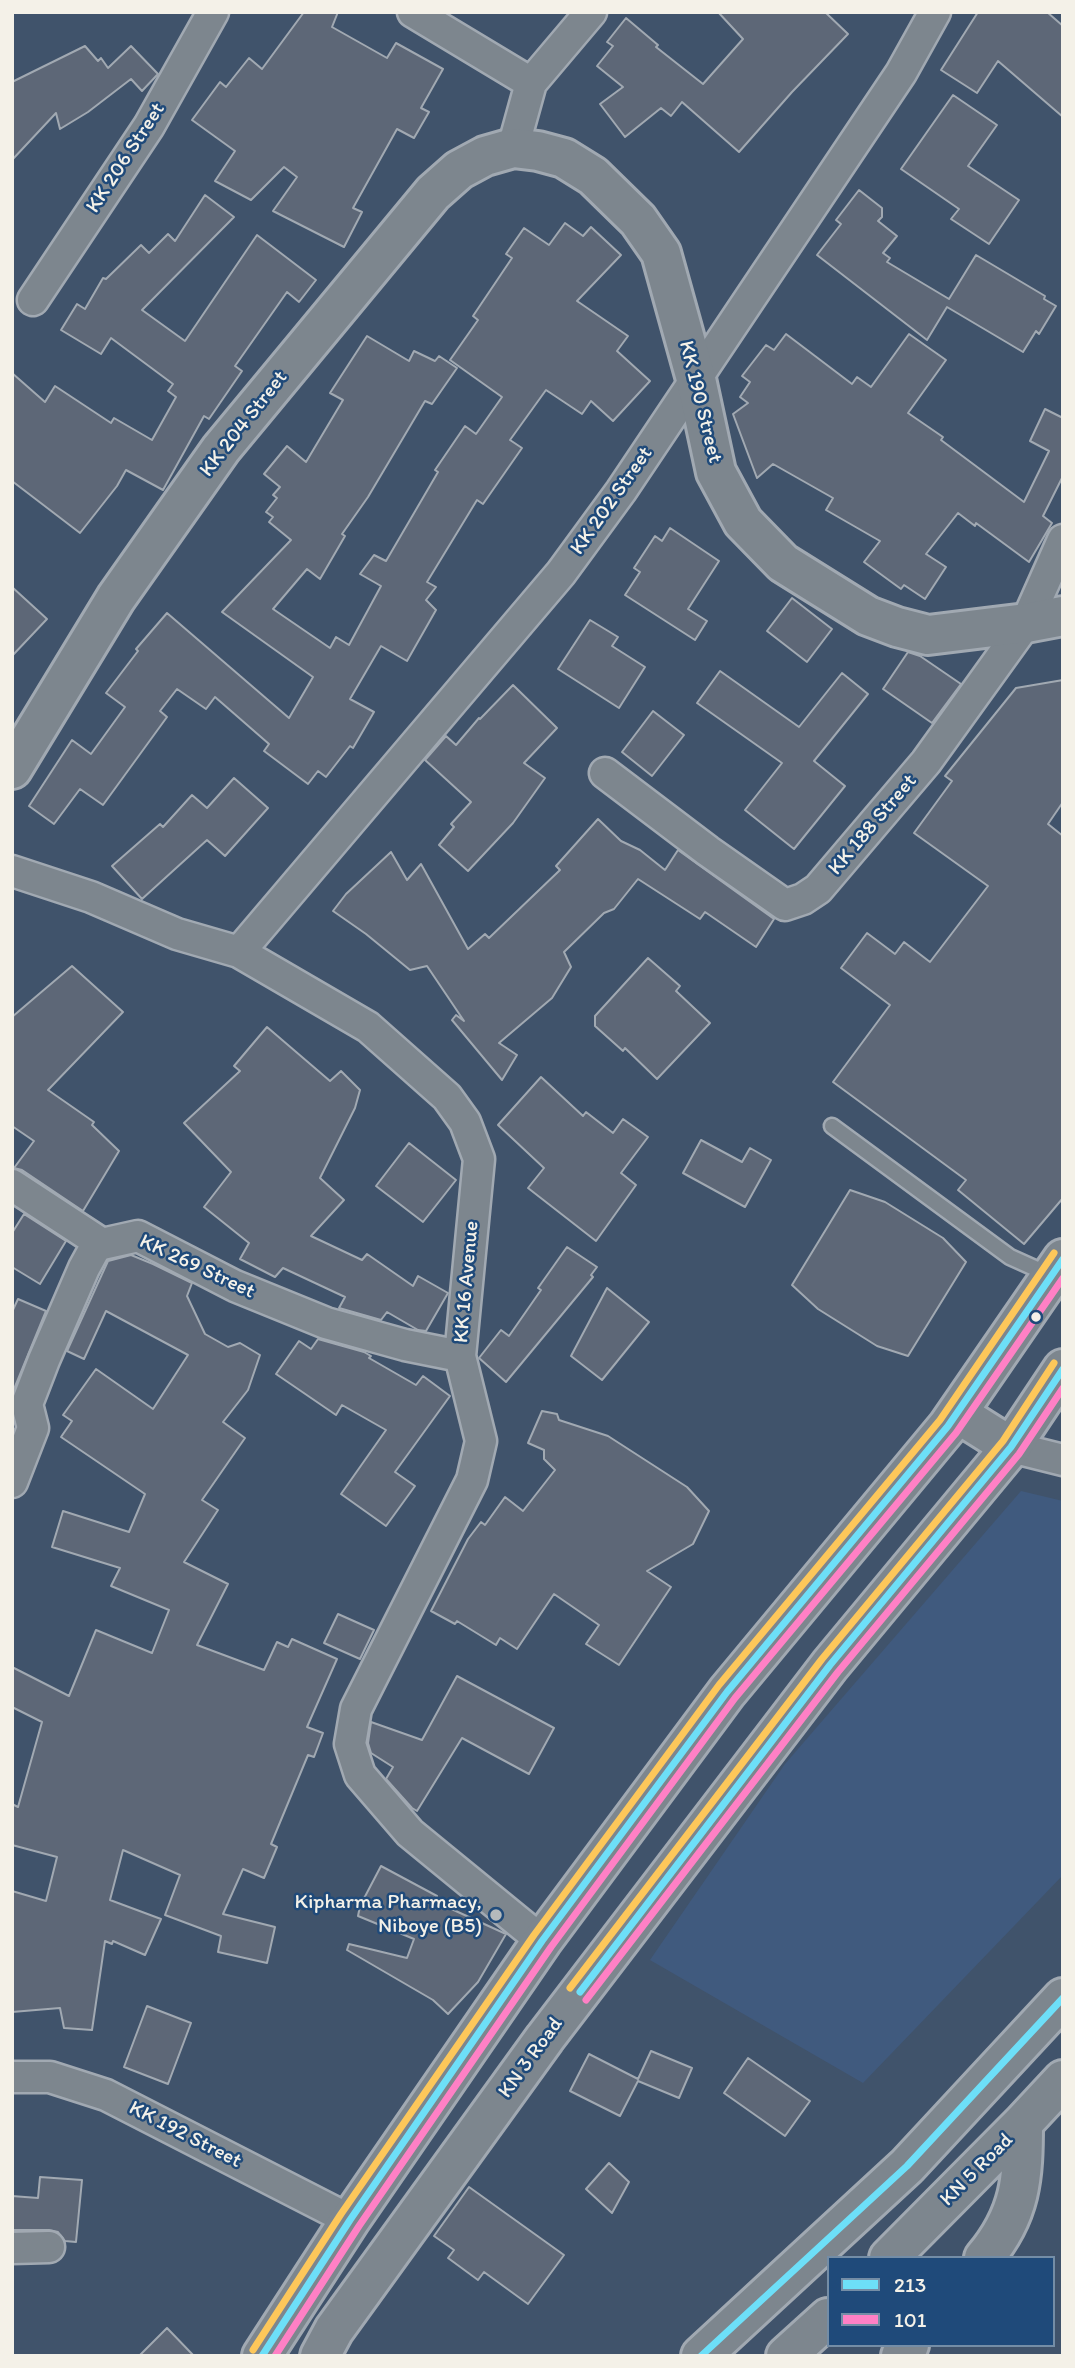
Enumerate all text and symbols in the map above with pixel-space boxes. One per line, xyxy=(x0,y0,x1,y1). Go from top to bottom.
street label: KK 206 Street xyxy=(81,98,171,218)
street label: KK 190 Street xyxy=(673,338,727,466)
street label: KK 204 Street xyxy=(195,366,293,482)
street label: KK 202 Street xyxy=(565,442,659,560)
street label: KK 188 Street xyxy=(823,769,923,881)
street label: KK 16 Avenue xyxy=(449,1220,485,1344)
street label: KK 269 Street xyxy=(135,1229,259,1305)
unlabelled marker xyxy=(1029,1310,1043,1324)
place label: Kipharma Pharmacy, Niboye (B5) xyxy=(295,1890,482,1940)
marker: Kipharma Pharmacy, Niboye (B5) xyxy=(488,1907,504,1923)
street label: KN 3 Road xyxy=(493,2013,569,2103)
street label: KK 192 Street xyxy=(124,2096,246,2174)
street label: KN 5 Road xyxy=(935,2128,1019,2212)
legend xyxy=(827,2256,1054,2347)
text: 213 xyxy=(894,2272,926,2297)
text: 101 xyxy=(894,2307,926,2332)

